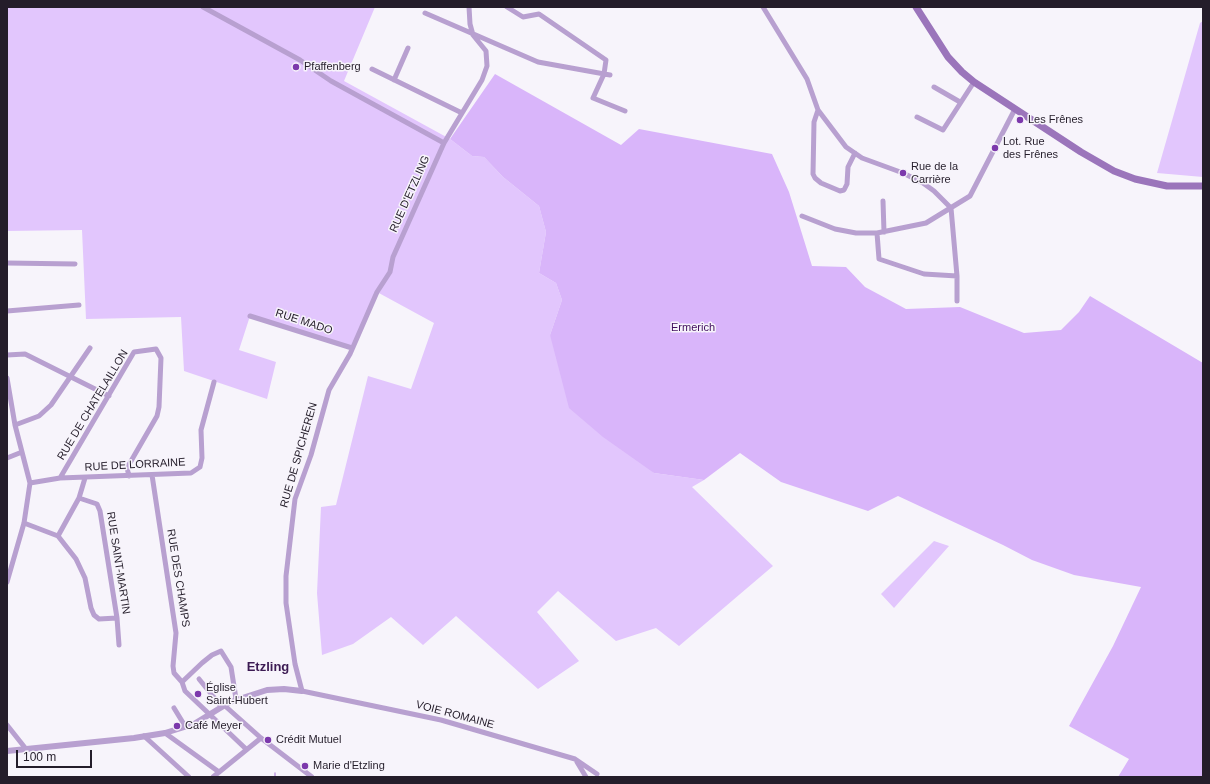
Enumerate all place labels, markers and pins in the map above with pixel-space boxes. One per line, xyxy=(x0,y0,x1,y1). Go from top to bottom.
place label: Pfaffenberg xyxy=(304,60,361,74)
marker: Pfaffenberg xyxy=(291,62,301,72)
place label: Les Frênes xyxy=(1028,113,1083,127)
marker: Les Frênes xyxy=(1015,115,1025,125)
place label: Lot. Rue des Frênes xyxy=(1003,135,1058,161)
marker: Lot. Rue des Frênes xyxy=(990,143,1000,153)
place label: Rue de la Carrière xyxy=(911,160,958,186)
marker: Rue de la Carrière xyxy=(898,168,908,178)
place label: Église Saint-Hubert xyxy=(206,681,268,707)
marker: Église Saint-Hubert xyxy=(193,689,203,699)
place label: Café Meyer xyxy=(185,719,242,733)
marker: Café Meyer xyxy=(172,721,182,731)
place label: Crédit Mutuel xyxy=(276,733,341,747)
marker: Crédit Mutuel xyxy=(263,735,273,745)
place label: Marie d'Etzling xyxy=(313,759,385,773)
marker: Marie d'Etzling xyxy=(300,761,310,771)

